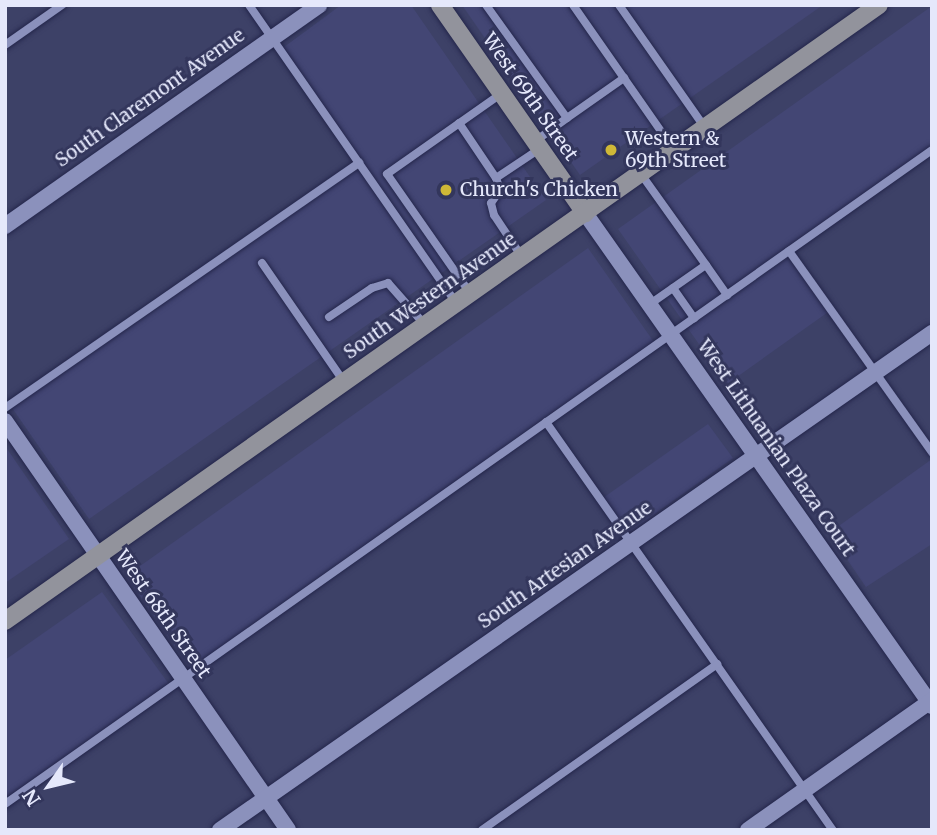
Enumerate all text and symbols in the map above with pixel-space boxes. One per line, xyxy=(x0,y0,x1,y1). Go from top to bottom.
street label: South Claremont Avenue xyxy=(51,24,249,172)
street label: West 69th Street xyxy=(477,29,583,165)
place label: Western & 69th Street xyxy=(625,128,726,172)
marker: Western & 69th Street xyxy=(603,142,619,158)
place label: Church's Chicken xyxy=(460,179,618,201)
marker: Church's Chicken xyxy=(438,182,454,198)
street label: South Western Avenue xyxy=(339,228,521,364)
street label: West Lithuanian Plaza Court xyxy=(692,335,860,561)
street label: South Artesian Avenue xyxy=(474,496,656,634)
street label: West 68th Street xyxy=(110,546,216,682)
north arrow xyxy=(14,751,84,821)
text: N xyxy=(17,785,46,811)

